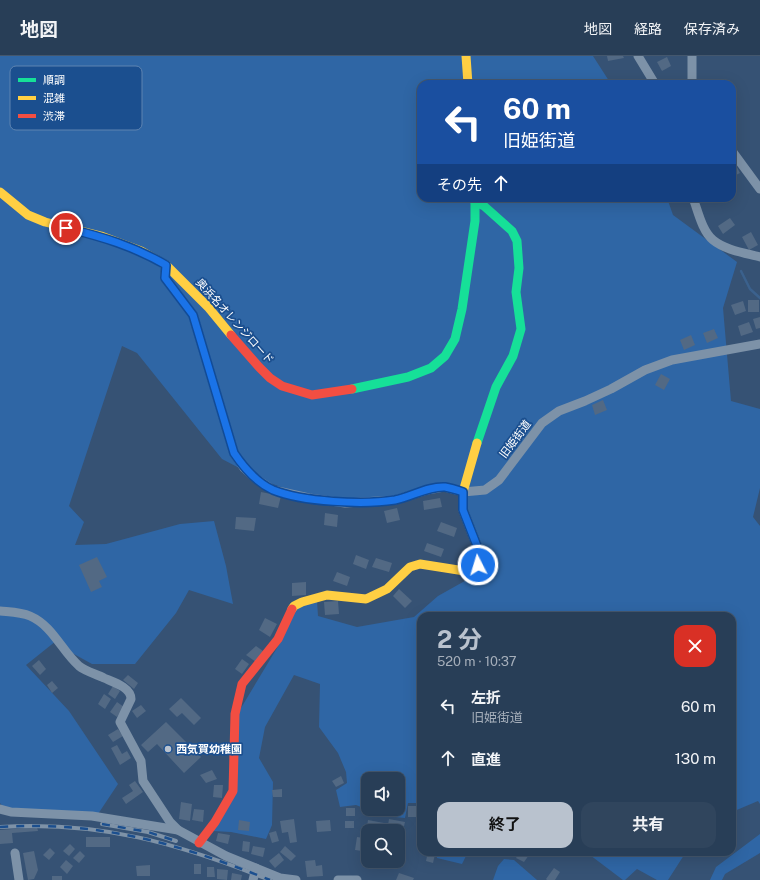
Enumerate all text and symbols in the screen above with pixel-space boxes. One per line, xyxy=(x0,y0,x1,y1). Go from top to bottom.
text: 地図 xyxy=(20,18,58,40)
text: 地図 xyxy=(584,21,612,37)
text: 経路 xyxy=(634,21,662,37)
text: 保存済み xyxy=(684,21,740,37)
legend xyxy=(10,66,142,130)
text: 順調 xyxy=(43,74,65,86)
text: 混雑 xyxy=(43,92,65,104)
text: 60 m xyxy=(503,92,571,125)
icon: left xyxy=(437,96,489,148)
text: 渋滞 xyxy=(43,110,65,122)
text: 旧姫街道 xyxy=(503,130,575,151)
icon: ahead xyxy=(490,172,512,194)
text: その先 xyxy=(437,176,482,193)
pin xyxy=(49,211,83,245)
icon: arrive xyxy=(55,217,77,239)
street label: 奥浜名オレンジロード xyxy=(194,276,276,366)
street label: 旧姫街道 xyxy=(497,418,533,460)
position arrow xyxy=(457,544,499,586)
text: 2 分 xyxy=(437,625,482,653)
button: close xyxy=(674,625,716,667)
text: 520 m · 10:37 xyxy=(437,654,517,669)
text: 左折 xyxy=(471,689,501,706)
icon: left xyxy=(437,695,459,717)
text: 60 m xyxy=(681,698,716,715)
text: 旧姫街道 xyxy=(471,710,523,725)
place label: 西気賀幼稚園 xyxy=(176,743,242,755)
marker: 西気賀幼稚園 xyxy=(163,744,173,754)
icon: ahead xyxy=(437,747,459,769)
text: 130 m xyxy=(675,750,716,767)
text: 直進 xyxy=(471,751,501,768)
map controls xyxy=(361,772,405,868)
button: sound xyxy=(361,772,405,816)
button: 終了 xyxy=(437,802,573,848)
button: 共有 xyxy=(581,802,716,848)
button: search xyxy=(361,824,405,868)

